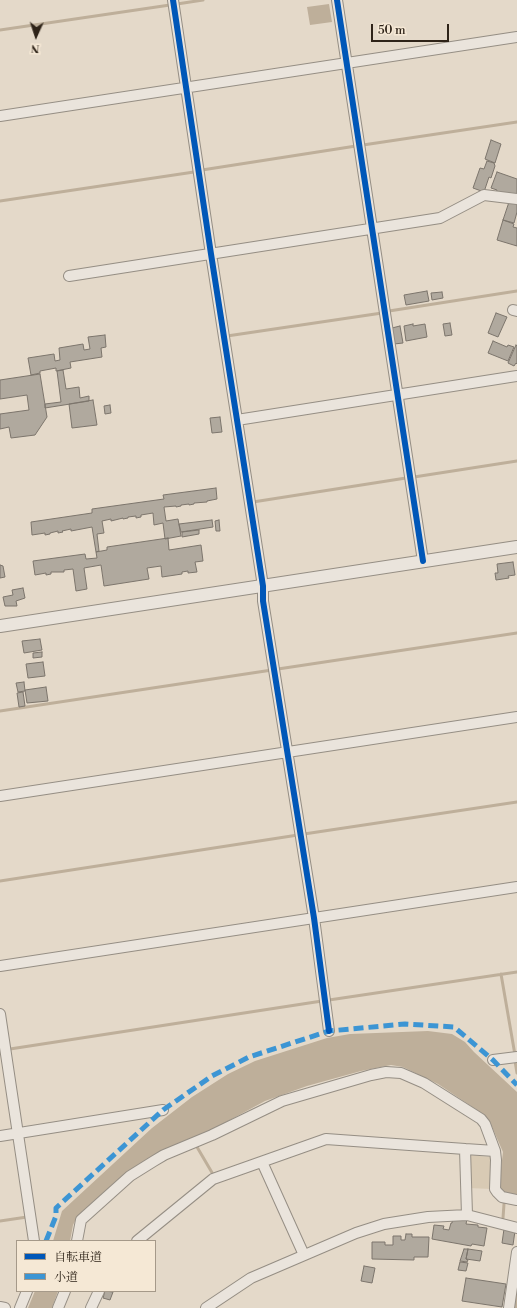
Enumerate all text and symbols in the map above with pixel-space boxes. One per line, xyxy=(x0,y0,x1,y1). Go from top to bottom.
north arrow xyxy=(16,16,56,56)
scale bar xyxy=(373,16,451,42)
text: 50 m xyxy=(378,23,406,38)
text: N xyxy=(31,41,40,55)
legend xyxy=(16,1240,156,1292)
text: 自転車道 xyxy=(54,1250,102,1265)
text: 小道 xyxy=(54,1270,78,1285)

